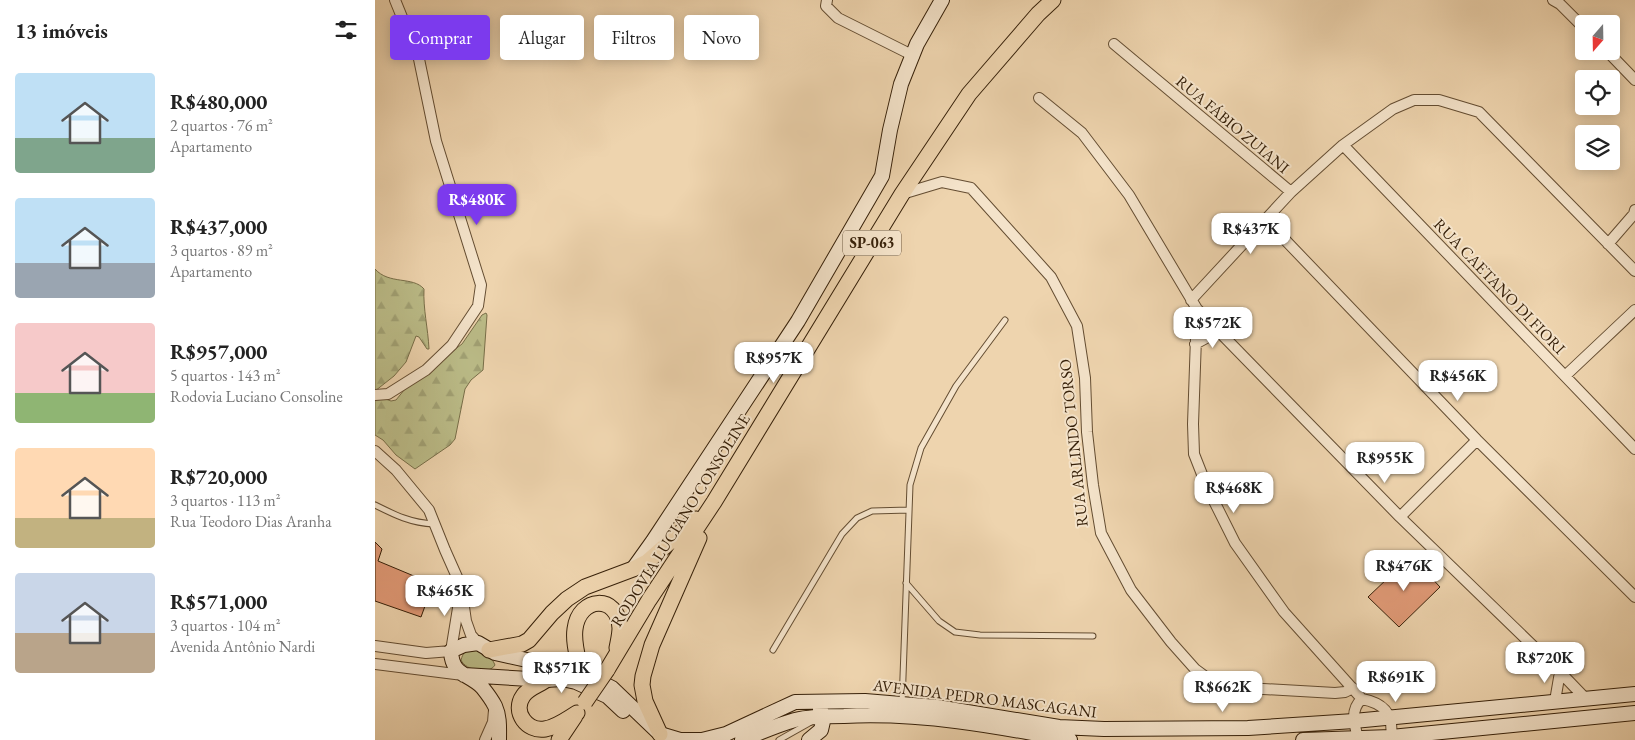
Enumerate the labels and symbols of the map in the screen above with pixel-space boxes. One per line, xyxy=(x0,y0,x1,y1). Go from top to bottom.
north arrow xyxy=(1575,15,1620,60)
street label: RUA FÁBIO ZUIANI xyxy=(1172,71,1294,178)
pin: R$480K xyxy=(436,184,518,226)
pin: R$437K xyxy=(1210,212,1292,255)
street label: RUA CAETANO DI FIORI xyxy=(1429,214,1570,359)
road number: SP-063 xyxy=(843,230,901,256)
pin: R$572K xyxy=(1172,306,1254,349)
pin: R$957K xyxy=(733,342,815,384)
street label: RUA ARLINDO TORSO xyxy=(1054,358,1093,528)
pin: R$456K xyxy=(1417,360,1499,402)
street label: RODOVIA LUCIANO CONSOLINE xyxy=(606,410,755,631)
pin: R$955K xyxy=(1344,442,1426,484)
pin: R$468K xyxy=(1193,472,1275,514)
pin: R$476K xyxy=(1363,550,1445,592)
pin: R$465K xyxy=(404,574,486,617)
pin: R$720K xyxy=(1504,642,1586,684)
pin: R$571K xyxy=(521,652,603,694)
pin: R$691K xyxy=(1355,660,1437,703)
pin: R$662K xyxy=(1182,670,1264,713)
street label: AVENIDA PEDRO MASCAGANI xyxy=(871,674,1098,723)

